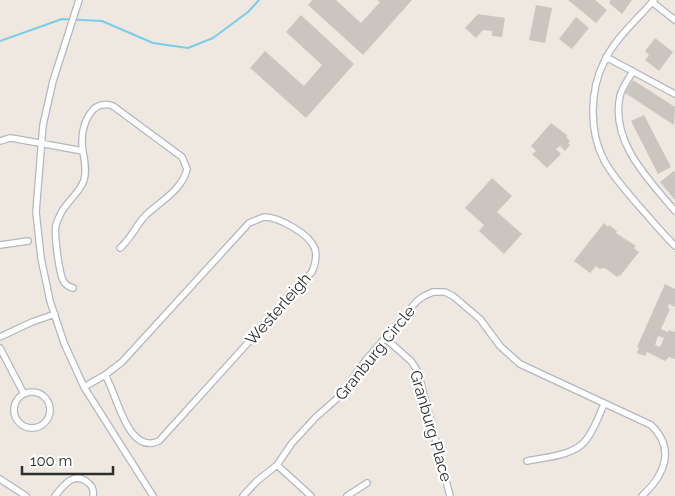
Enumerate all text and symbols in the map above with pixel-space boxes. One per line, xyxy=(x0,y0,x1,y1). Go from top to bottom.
street label: Westerleigh xyxy=(241,269,315,349)
street label: Granburg Circle xyxy=(331,302,419,404)
street label: Granburg Place xyxy=(406,368,456,484)
scale bar xyxy=(22,444,114,476)
text: 100 m xyxy=(30,452,72,470)

